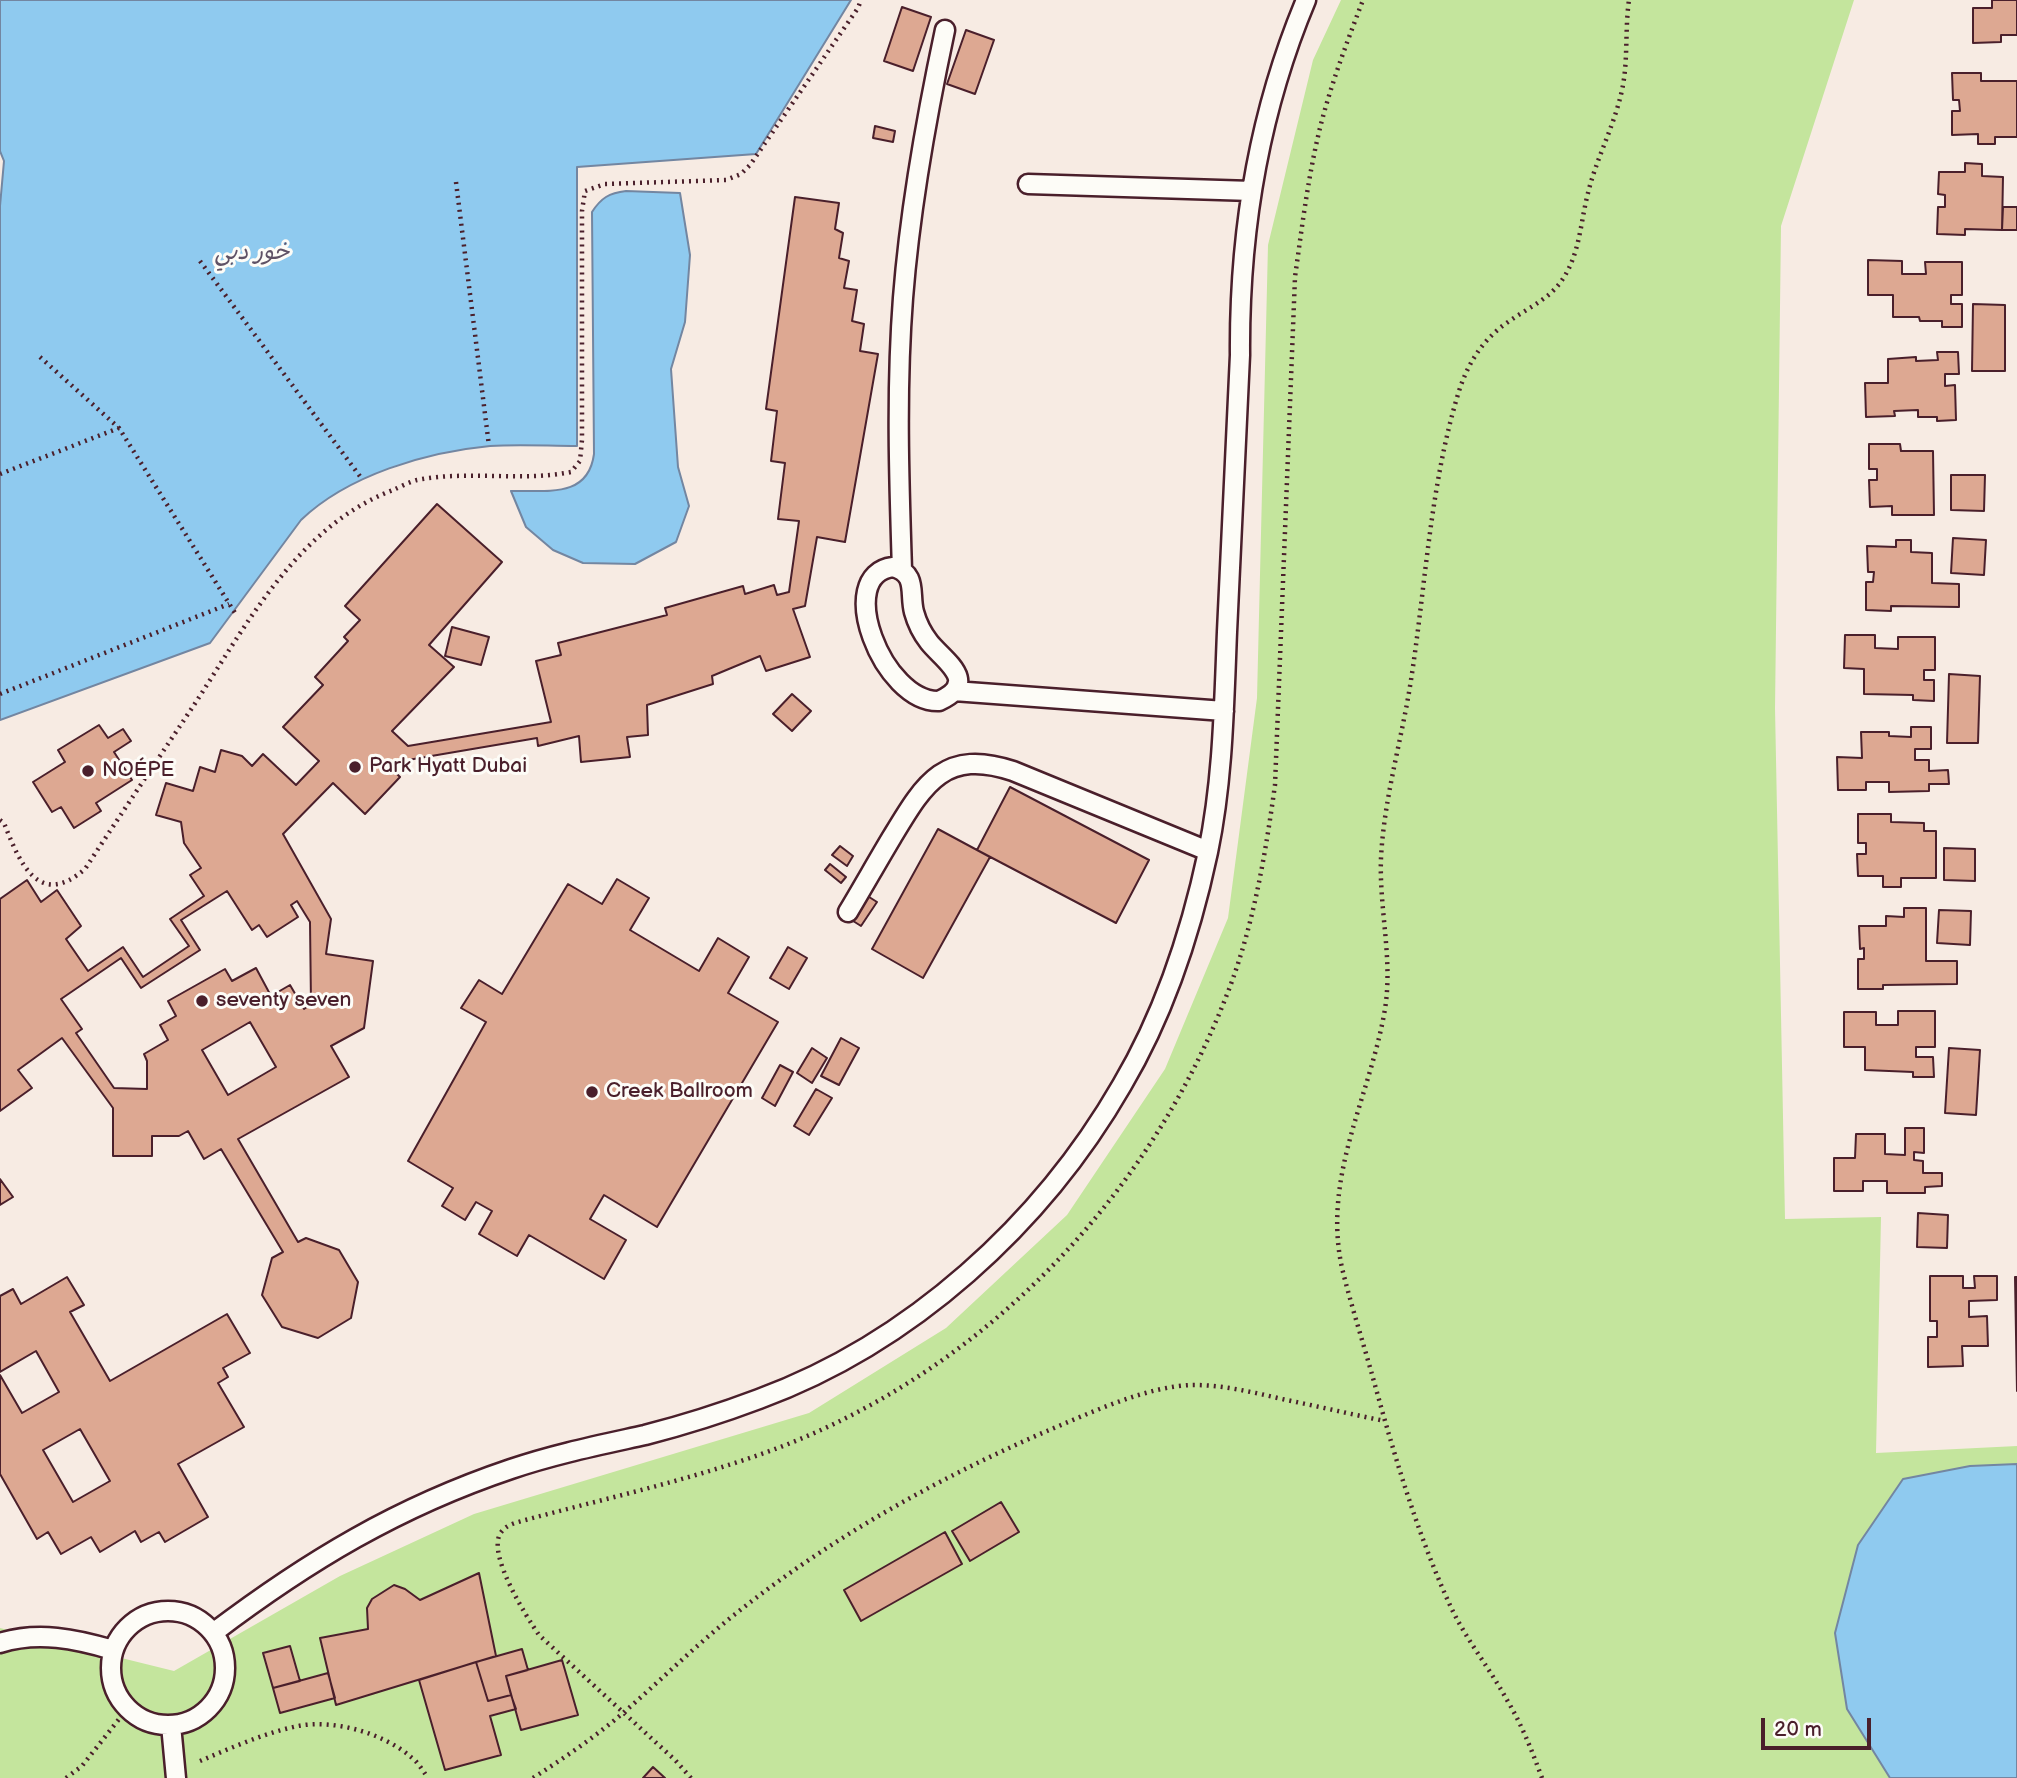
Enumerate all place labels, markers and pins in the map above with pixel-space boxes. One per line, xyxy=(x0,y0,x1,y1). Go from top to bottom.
place label: Park Hyatt Dubai xyxy=(369,754,527,780)
place label: NOÉPE xyxy=(102,758,174,784)
marker: Park Hyatt Dubai xyxy=(347,759,363,775)
marker: NOÉPE xyxy=(80,763,96,779)
place label: seventy seven xyxy=(216,988,351,1014)
marker: seventy seven xyxy=(194,993,210,1009)
place label: Creek Ballroom xyxy=(606,1079,753,1105)
marker: Creek Ballroom xyxy=(584,1084,600,1100)

